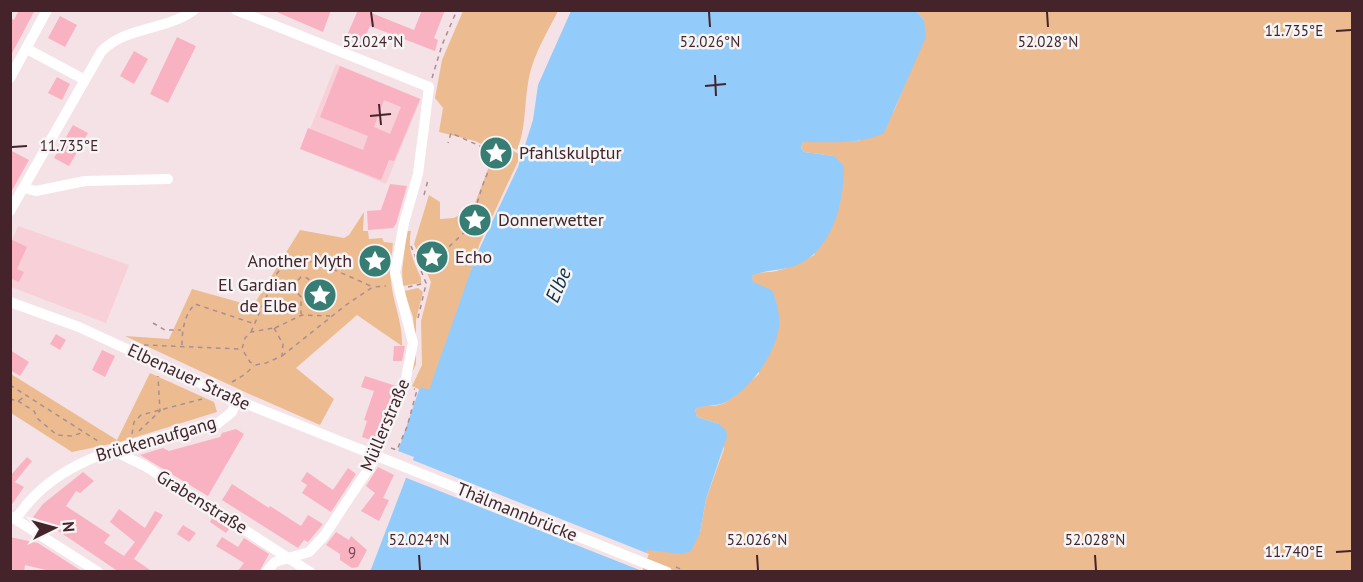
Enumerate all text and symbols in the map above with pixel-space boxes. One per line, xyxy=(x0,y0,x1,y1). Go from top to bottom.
text: 11.735°E xyxy=(1265,21,1323,40)
text: 52.024°N xyxy=(343,32,403,51)
text: 52.026°N xyxy=(680,32,740,51)
text: 52.028°N xyxy=(1018,32,1078,51)
place icon: Pfahlskulptur xyxy=(478,135,514,171)
text: 11.735°E xyxy=(40,136,98,155)
place label: Pfahlskulptur xyxy=(519,141,622,164)
place icon: Donnerwetter xyxy=(457,202,493,238)
place label: Donnerwetter xyxy=(498,208,604,231)
place icon: Echo xyxy=(414,239,450,275)
place icon: Another Myth xyxy=(357,243,393,279)
place label: Echo xyxy=(455,245,492,268)
place label: Another Myth xyxy=(247,249,352,272)
water label: Elbe xyxy=(539,263,577,306)
place label: El Gardian de Elbe xyxy=(218,273,297,317)
place icon: El Gardian de Elbe xyxy=(302,277,338,313)
street label: Elbenauer Straße xyxy=(124,338,254,415)
street label: Müllerstraße xyxy=(355,375,414,475)
street label: Brückenaufgang xyxy=(93,410,219,467)
street label: Grabenstraße xyxy=(152,464,252,539)
street label: Thälmannbrücke xyxy=(453,477,581,546)
north arrow xyxy=(24,498,84,558)
text: N xyxy=(59,521,79,533)
text: 52.024°N xyxy=(389,530,449,549)
text: 52.026°N xyxy=(727,530,787,549)
text: 52.028°N xyxy=(1065,530,1125,549)
text: 11.740°E xyxy=(1265,542,1323,561)
house number: 9 xyxy=(348,543,356,562)

